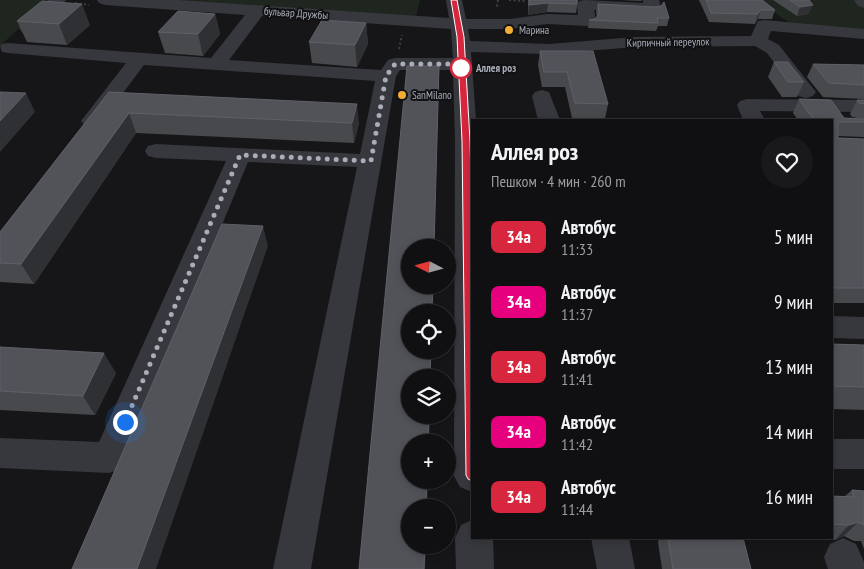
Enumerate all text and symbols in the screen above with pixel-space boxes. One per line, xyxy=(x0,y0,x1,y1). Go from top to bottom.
street label: бульвар Дружбы xyxy=(263,4,329,22)
place label: Марина xyxy=(519,23,549,37)
marker: Марина xyxy=(503,24,515,36)
street label: Кирпичный переулок xyxy=(627,34,710,50)
marker: Аллея роз xyxy=(450,57,472,79)
place label: Аллея роз xyxy=(475,61,516,75)
place label: SanMilano xyxy=(412,88,452,102)
marker: SanMilano xyxy=(396,89,408,101)
text: Аллея роз xyxy=(491,136,578,167)
button: heart xyxy=(761,136,813,188)
text: Пешком · 4 мин · 260 m xyxy=(491,171,626,191)
text: Автобус xyxy=(561,215,616,239)
text: 34а xyxy=(506,225,531,248)
text: 5 мин xyxy=(774,225,813,249)
north arrow xyxy=(401,239,456,294)
map controls xyxy=(401,239,456,554)
text: 11:33 xyxy=(561,239,593,259)
text: Автобус xyxy=(561,280,616,304)
text: 34a xyxy=(506,290,531,313)
text: 9 мин xyxy=(774,290,813,314)
button: locate xyxy=(401,304,456,359)
text: 11:37 xyxy=(561,304,593,324)
text: Автобус xyxy=(561,345,616,369)
text: 34а xyxy=(506,355,531,378)
text: 13 мин xyxy=(765,355,813,379)
button: layers xyxy=(401,369,456,424)
text: 11:41 xyxy=(561,369,593,389)
your location xyxy=(113,410,138,435)
text: Автобус xyxy=(561,410,616,434)
text: 34a xyxy=(506,420,531,443)
text: 14 мин xyxy=(765,420,813,444)
button: + xyxy=(401,434,456,489)
text: 11:42 xyxy=(561,434,593,454)
text: Автобус xyxy=(561,475,616,499)
text: 34а xyxy=(506,485,531,508)
text: 16 мин xyxy=(765,485,813,509)
button: − xyxy=(401,499,456,554)
text: 11:44 xyxy=(561,499,593,519)

